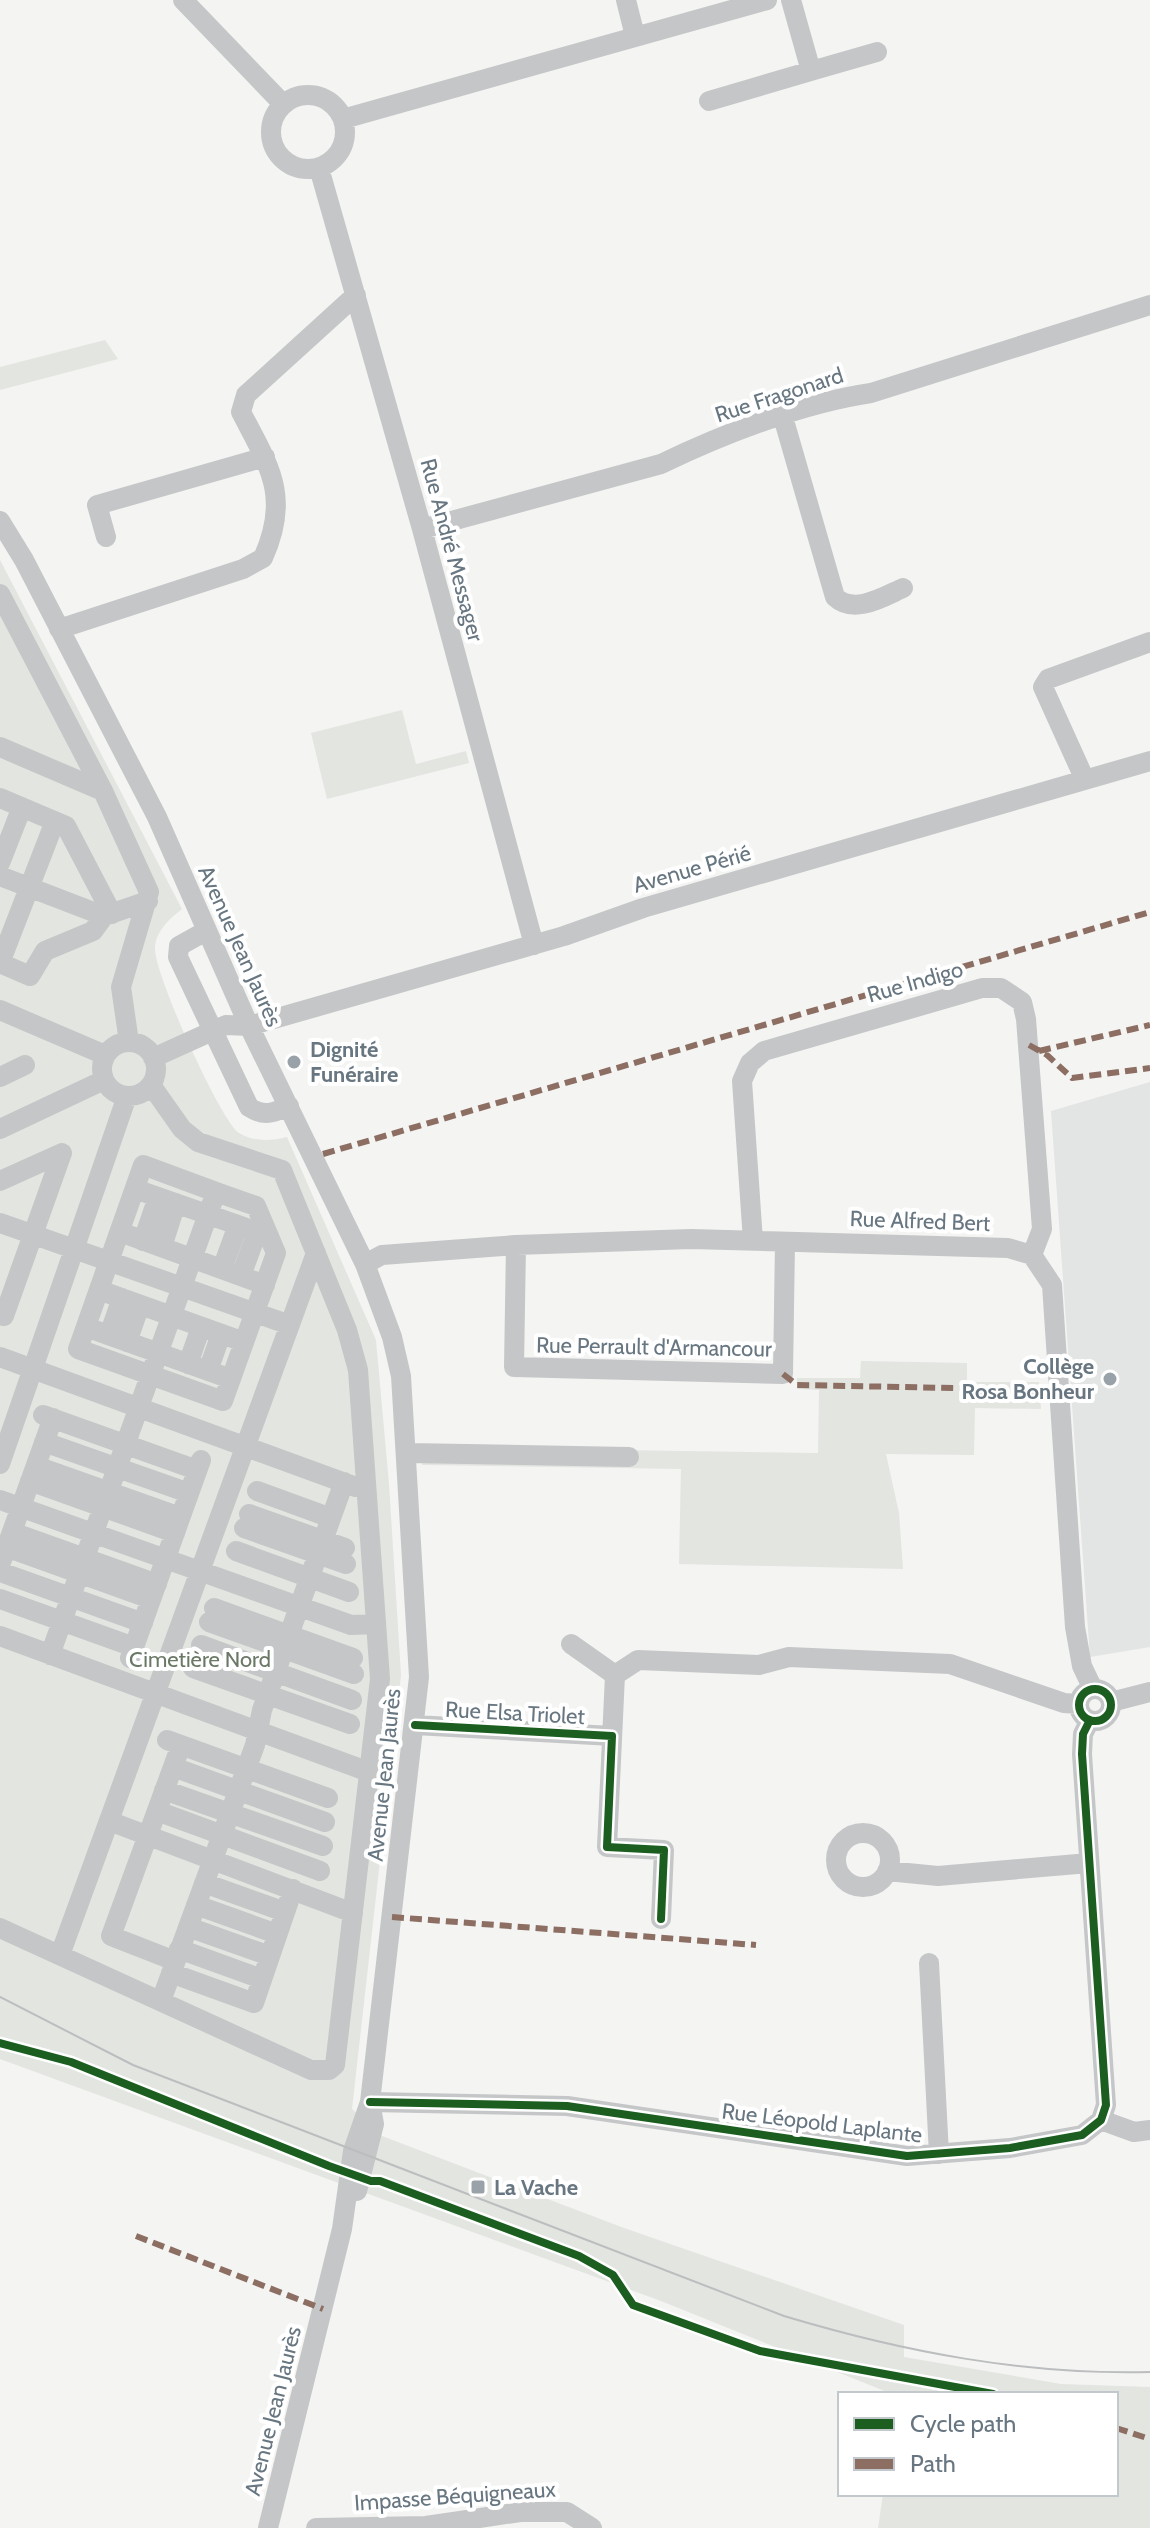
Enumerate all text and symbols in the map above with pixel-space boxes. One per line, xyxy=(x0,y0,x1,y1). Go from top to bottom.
street label: Rue Fragonard xyxy=(711,362,847,428)
street label: Rue André Messager xyxy=(415,455,489,645)
street label: Avenue Périé xyxy=(630,839,754,899)
street label: Avenue Jean Jaurès xyxy=(192,861,288,1031)
street label: Rue Indigo xyxy=(864,955,966,1009)
place label: Dignité Funéraire xyxy=(310,1036,398,1088)
marker: Dignité Funéraire xyxy=(285,1053,303,1071)
street label: Rue Alfred Bert xyxy=(849,1205,991,1237)
street label: Rue Perrault d'Armancour xyxy=(536,1331,772,1363)
place label: Collège Rosa Bonheur xyxy=(962,1353,1095,1405)
marker: Collège Rosa Bonheur xyxy=(1101,1370,1119,1388)
park label: Cimetière Nord xyxy=(129,1646,271,1673)
street label: Avenue Jean Jaurès xyxy=(362,1687,406,1863)
street label: Rue Elsa Triolet xyxy=(444,1696,586,1730)
street label: Rue Léopold Laplante xyxy=(720,2097,924,2149)
place label: La Vache xyxy=(494,2174,578,2201)
marker: La Vache xyxy=(469,2178,487,2196)
street label: Avenue Jean Jaurès xyxy=(239,2324,307,2498)
legend xyxy=(838,2392,1118,2496)
text: Cycle path xyxy=(910,2409,1016,2438)
text: Path xyxy=(910,2449,956,2478)
street label: Impasse Béquigneaux xyxy=(353,2475,557,2517)

